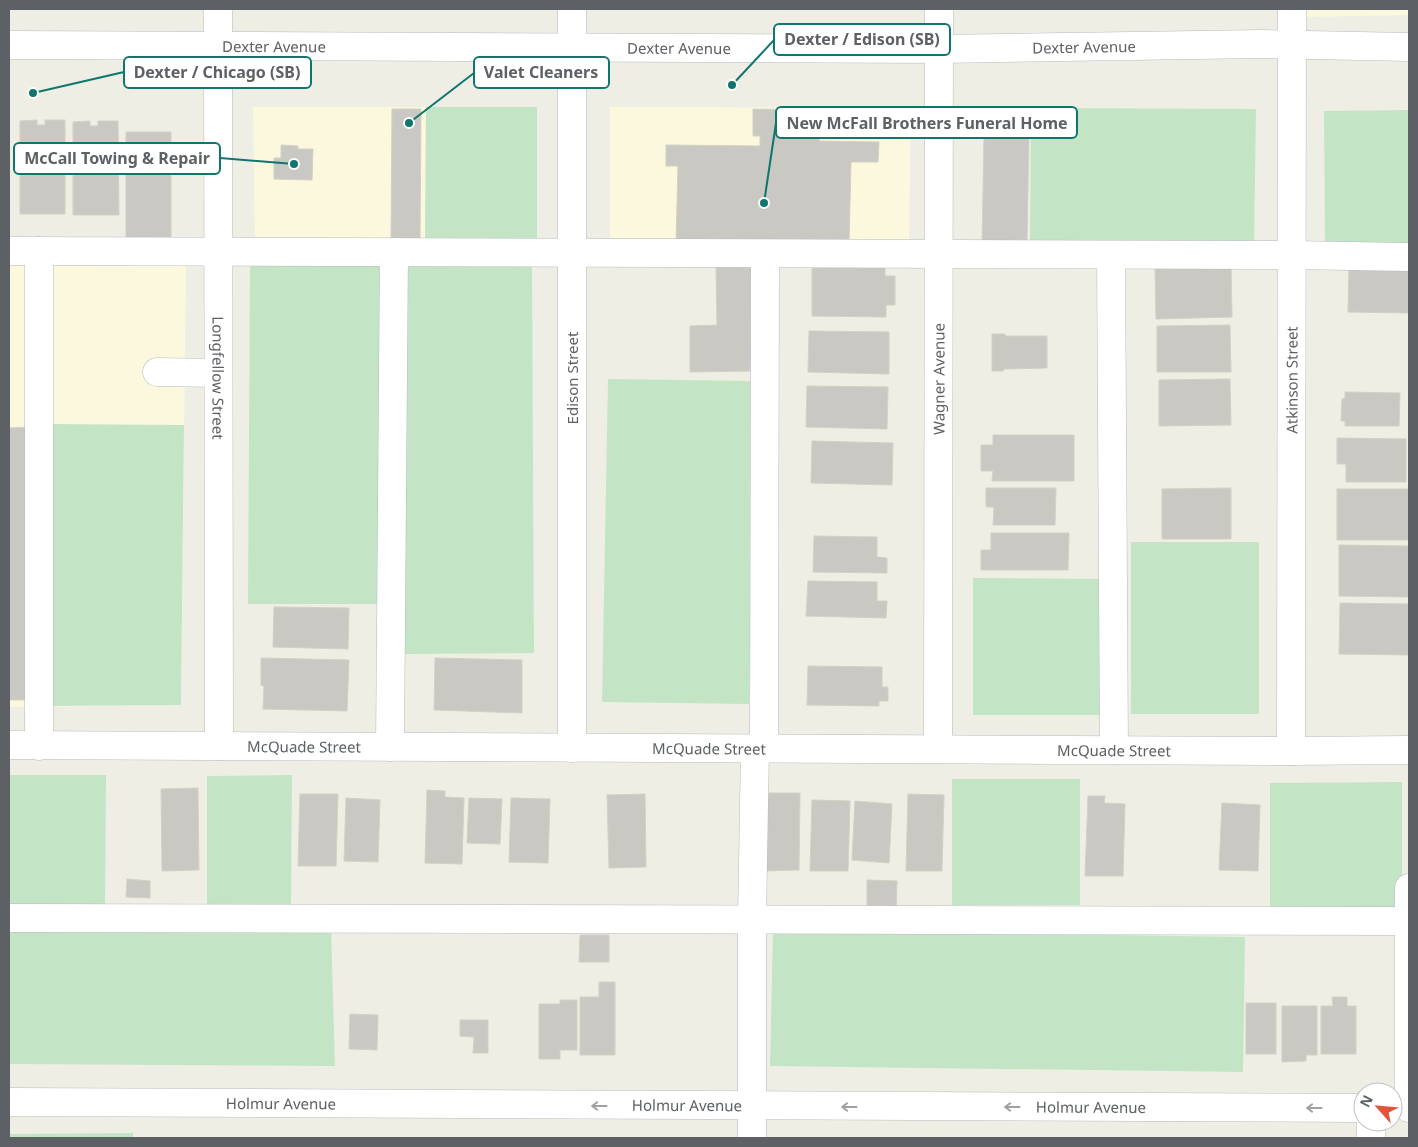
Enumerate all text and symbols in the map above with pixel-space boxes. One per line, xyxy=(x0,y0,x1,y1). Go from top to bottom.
callout: Dexter / Edison (SB) xyxy=(774,24,950,55)
text: Dexter / Edison (SB) xyxy=(784,28,940,50)
street label: Dexter Avenue xyxy=(222,36,326,56)
street label: Dexter Avenue xyxy=(1032,36,1136,58)
street label: Dexter Avenue xyxy=(627,38,731,58)
callout: Dexter / Chicago (SB) xyxy=(124,57,311,88)
callout: Valet Cleaners xyxy=(474,57,609,88)
text: Dexter / Chicago (SB) xyxy=(134,61,300,83)
text: Valet Cleaners xyxy=(484,61,598,83)
callout: New McFall Brothers Funeral Home xyxy=(776,107,1077,138)
text: New McFall Brothers Funeral Home xyxy=(786,112,1068,134)
callout: McCall Towing & Repair xyxy=(14,143,220,174)
text: McCall Towing & Repair xyxy=(24,147,210,169)
street label: Longfellow Street xyxy=(208,316,229,440)
street label: Wagner Avenue xyxy=(928,323,949,435)
street label: Atkinson Street xyxy=(1281,326,1302,434)
street label: Edison Street xyxy=(562,331,582,424)
street label: McQuade Street xyxy=(247,736,362,757)
street label: McQuade Street xyxy=(652,738,767,759)
street label: McQuade Street xyxy=(1057,740,1172,760)
north arrow xyxy=(1353,1082,1403,1132)
text: N xyxy=(1355,1091,1377,1110)
street label: Holmur Avenue xyxy=(226,1093,336,1113)
street label: Holmur Avenue xyxy=(632,1095,742,1115)
street label: Holmur Avenue xyxy=(1036,1097,1146,1117)
one-way arrow xyxy=(592,1101,608,1111)
one-way arrow xyxy=(842,1102,858,1112)
one-way arrow xyxy=(1004,1102,1020,1112)
one-way arrow xyxy=(1307,1103,1323,1113)

